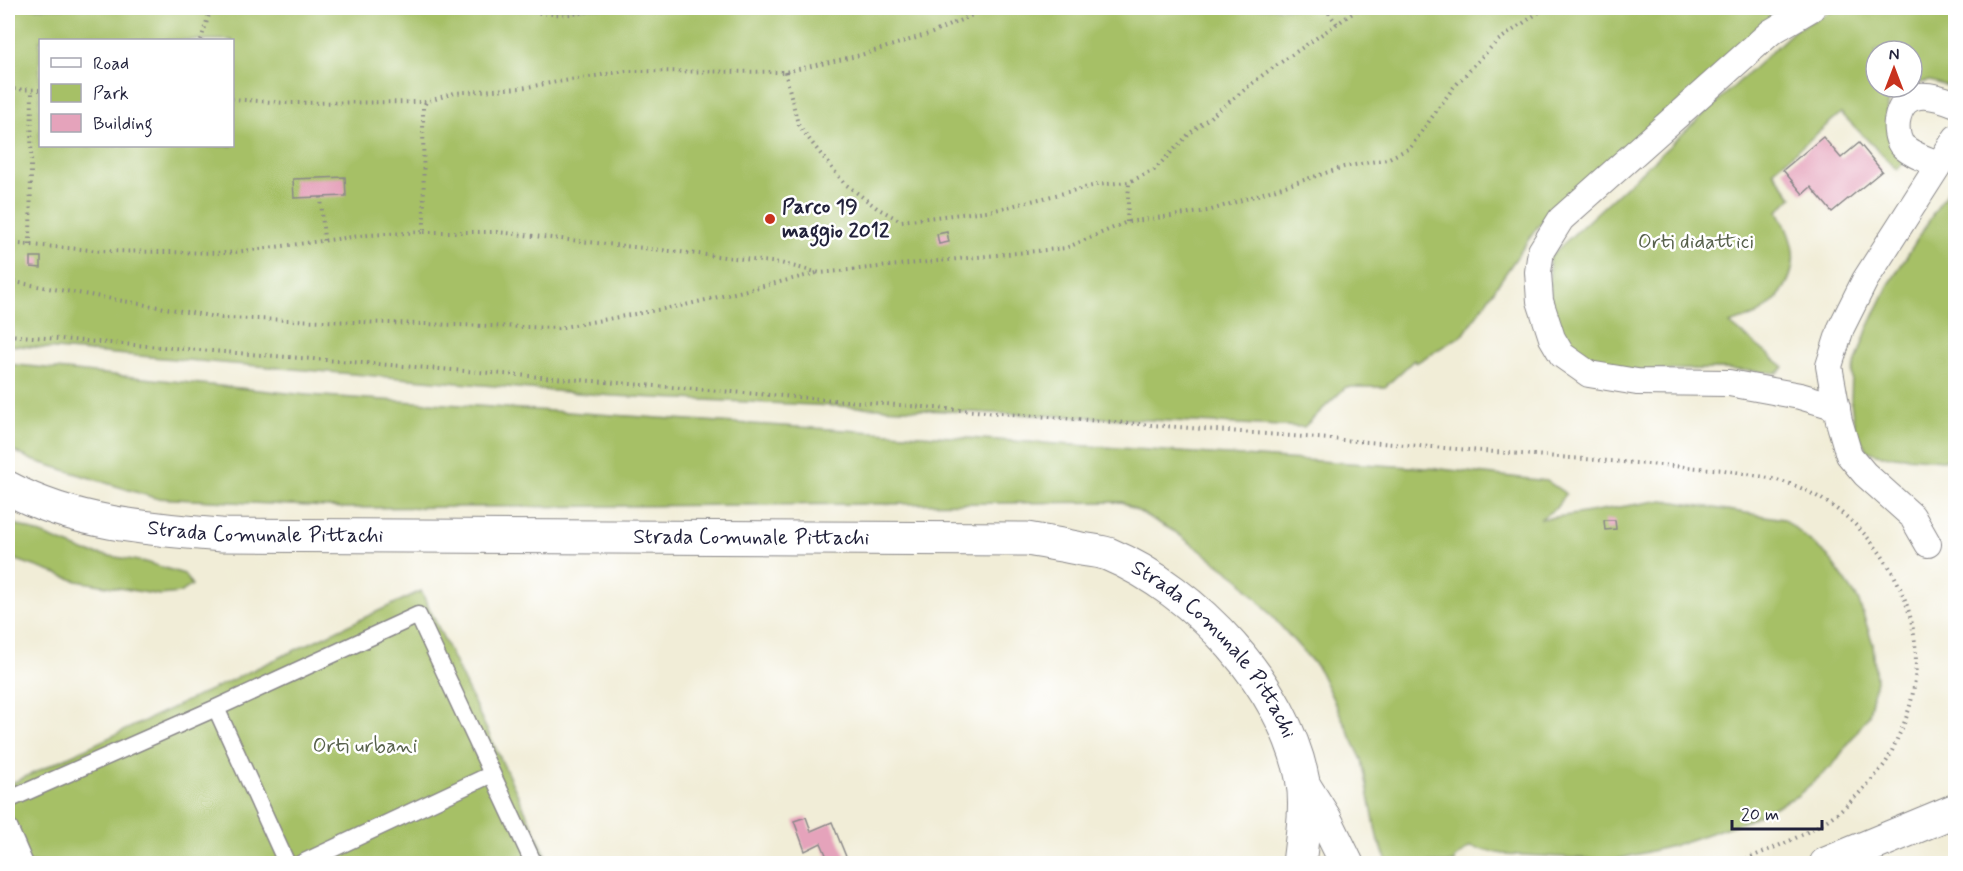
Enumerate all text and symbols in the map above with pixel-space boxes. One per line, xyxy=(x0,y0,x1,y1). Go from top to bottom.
legend xyxy=(39,39,234,147)
north arrow xyxy=(1864,39,1924,99)
text: N xyxy=(1889,45,1899,66)
text: Road xyxy=(93,52,129,76)
text: Park xyxy=(93,82,129,106)
text: Building xyxy=(93,112,153,138)
place label: Parco 19 maggio 2012 xyxy=(782,193,890,247)
marker: Parco 19 maggio 2012 xyxy=(763,212,777,226)
park label: Orti didattici xyxy=(1638,228,1754,256)
street label: Strada Comunale Pittachi xyxy=(146,514,384,550)
street label: Strada Comunale Pittachi xyxy=(633,523,870,552)
street label: Strada Comunale Pittachi xyxy=(1126,554,1303,743)
park label: Orti urbani xyxy=(313,732,418,760)
scale bar xyxy=(1732,793,1822,831)
text: 20 m xyxy=(1741,803,1779,827)

